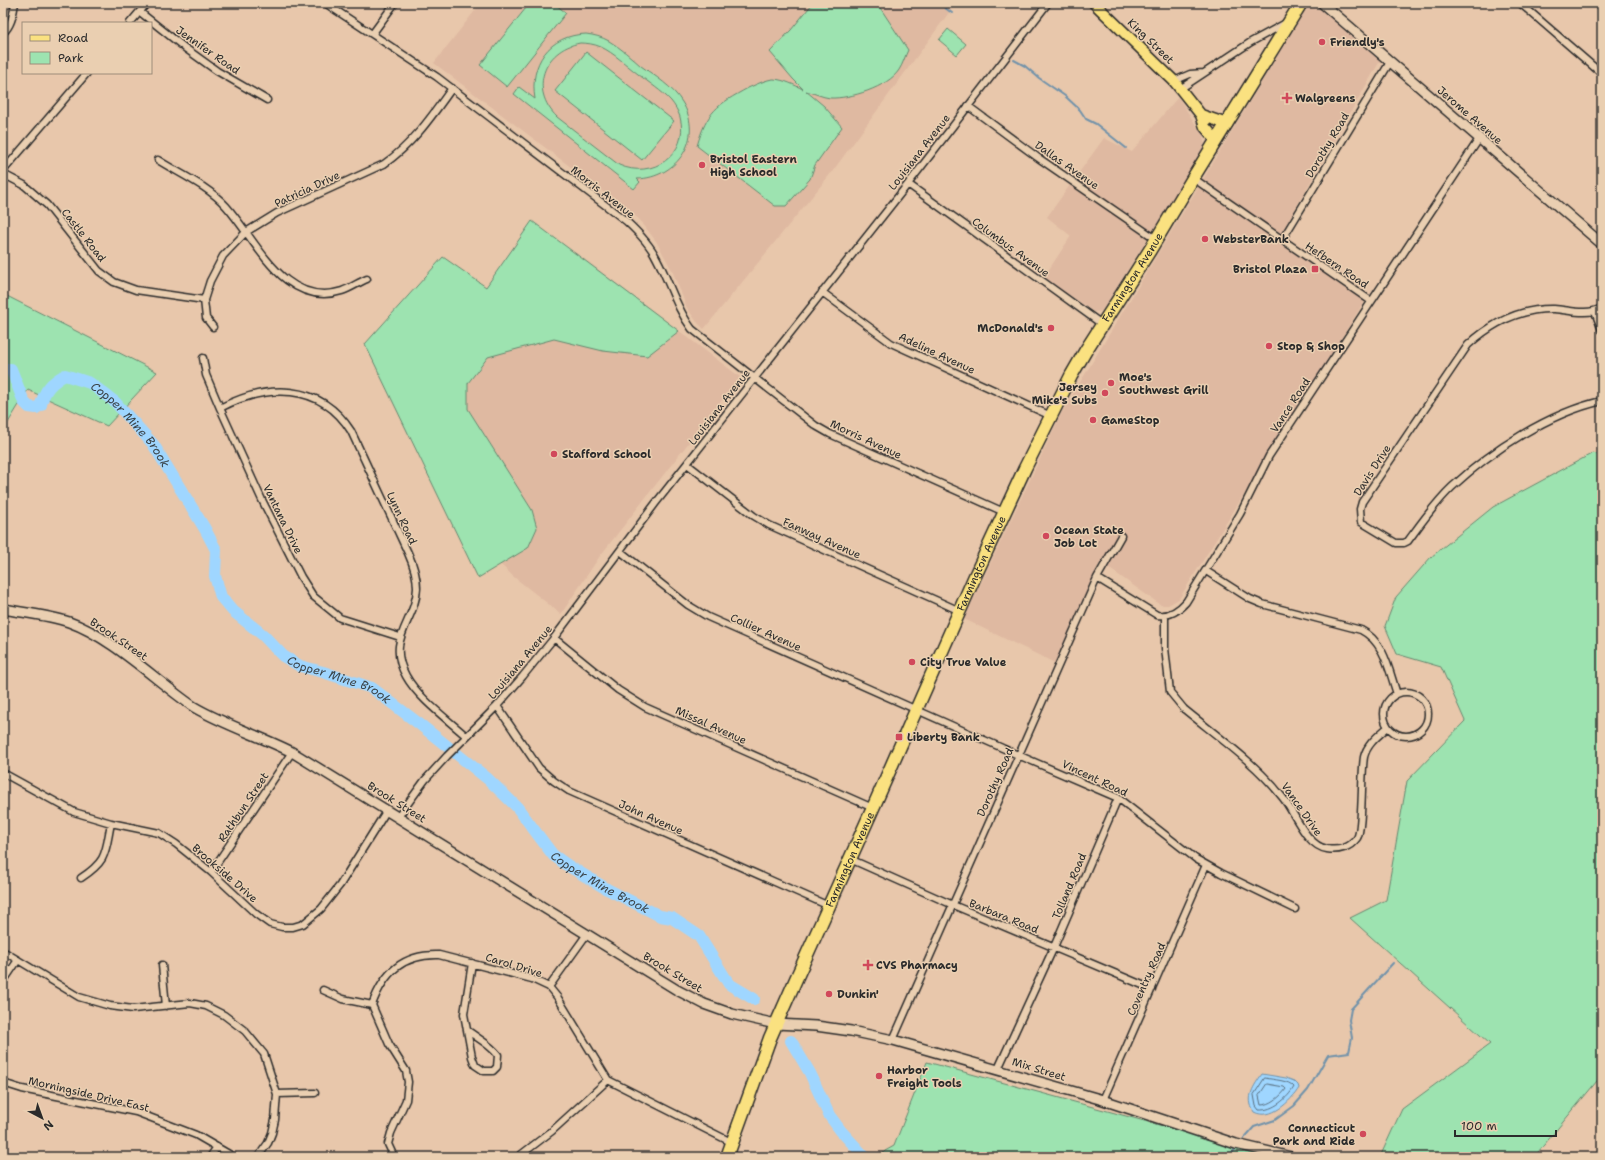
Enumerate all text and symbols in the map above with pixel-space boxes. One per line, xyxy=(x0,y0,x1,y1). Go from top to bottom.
street label: King Street xyxy=(1124,15,1177,68)
legend xyxy=(22,22,152,74)
street label: Jennifer Road xyxy=(173,23,243,78)
text: Road xyxy=(58,30,89,46)
place label: Friendly's xyxy=(1330,35,1385,50)
marker: Friendly's xyxy=(1317,37,1327,47)
text: Park xyxy=(58,50,84,66)
street label: Jerome Avenue xyxy=(1434,83,1506,148)
place label: Walgreens xyxy=(1295,91,1356,106)
marker: Walgreens xyxy=(1282,93,1292,103)
street label: Dorothy Road xyxy=(1302,110,1353,181)
street label: Louisiana Avenue xyxy=(885,111,954,193)
street label: Dallas Avenue xyxy=(1032,138,1102,193)
place label: Bristol Eastern High School xyxy=(710,152,797,180)
marker: Bristol Eastern High School xyxy=(697,160,707,170)
street label: Morris Avenue xyxy=(567,163,638,222)
street label: Patricia Drive xyxy=(272,168,342,211)
street label: Castle Road xyxy=(58,205,109,265)
street label: Columbus Avenue xyxy=(969,214,1053,281)
street label: Farmington Avenue xyxy=(1099,230,1167,325)
place label: WebsterBank xyxy=(1213,232,1289,247)
marker: WebsterBank xyxy=(1200,234,1210,244)
street label: Hefbern Road xyxy=(1302,239,1371,292)
place label: Bristol Plaza xyxy=(1233,262,1307,277)
marker: Bristol Plaza xyxy=(1310,264,1320,274)
place label: McDonald's xyxy=(977,321,1043,336)
marker: McDonald's xyxy=(1046,323,1056,333)
street label: Adeline Avenue xyxy=(896,329,977,378)
place label: Stop & Shop xyxy=(1277,339,1345,354)
marker: Stop & Shop xyxy=(1264,341,1274,351)
street label: Louisiana Avenue xyxy=(685,366,754,448)
place label: Moe's Southwest Grill xyxy=(1119,370,1209,398)
street label: Vance Road xyxy=(1267,375,1314,436)
water label: Copper Mine Brook xyxy=(87,378,173,470)
marker: Moe's Southwest Grill xyxy=(1106,378,1116,388)
place label: Jersey Mike's Subs xyxy=(1032,380,1097,408)
marker: Jersey Mike's Subs xyxy=(1100,388,1110,398)
place label: GameStop xyxy=(1101,413,1160,428)
marker: GameStop xyxy=(1088,415,1098,425)
street label: Morris Avenue xyxy=(827,416,904,463)
street label: Davis Drive xyxy=(1350,442,1395,499)
place label: Stafford School xyxy=(562,447,651,462)
marker: Stafford School xyxy=(549,449,559,459)
street label: Vantana Drive xyxy=(259,482,306,556)
street label: Lynn Road xyxy=(383,489,420,547)
street label: Farmington Avenue xyxy=(953,513,1010,614)
street label: Fanway Avenue xyxy=(780,515,863,562)
place label: Ocean State Job Lot xyxy=(1054,523,1124,551)
marker: Ocean State Job Lot xyxy=(1041,531,1051,541)
street label: Collier Avenue xyxy=(728,610,804,655)
street label: Brook Street xyxy=(87,615,151,664)
street label: Louisiana Avenue xyxy=(485,622,556,703)
water label: Copper Mine Brook xyxy=(284,652,394,708)
place label: City True Value xyxy=(920,655,1007,670)
marker: City True Value xyxy=(907,657,917,667)
street label: Missal Avenue xyxy=(673,703,749,748)
place label: Liberty Bank xyxy=(907,730,980,745)
marker: Liberty Bank xyxy=(894,732,904,742)
street label: Dorothy Road xyxy=(974,745,1017,819)
street label: Vincent Road xyxy=(1059,757,1130,800)
street label: Rathbun Street xyxy=(215,769,272,845)
street label: Brook Street xyxy=(364,778,429,827)
street label: Vance Drive xyxy=(1278,779,1326,839)
street label: John Avenue xyxy=(616,797,685,838)
street label: Farmington Avenue xyxy=(822,810,878,910)
street label: Brookside Drive xyxy=(189,841,261,906)
water label: Copper Mine Brook xyxy=(547,848,652,917)
street label: Tolland Road xyxy=(1049,851,1090,922)
street label: Barbara Road xyxy=(967,896,1041,937)
street label: Coventry Road xyxy=(1124,940,1169,1018)
street label: Brook Street xyxy=(640,949,705,996)
street label: Carol Drive xyxy=(484,950,544,981)
place label: CVS Pharmacy xyxy=(876,958,958,973)
marker: CVS Pharmacy xyxy=(863,960,873,970)
place label: Dunkin' xyxy=(837,987,879,1002)
marker: Dunkin' xyxy=(824,989,834,999)
street label: Mix Street xyxy=(1010,1054,1068,1085)
place label: Harbor Freight Tools xyxy=(887,1063,962,1091)
marker: Harbor Freight Tools xyxy=(874,1071,884,1081)
street label: Morningside Drive East xyxy=(27,1073,151,1116)
north arrow xyxy=(22,1098,62,1138)
scale bar xyxy=(1455,1112,1556,1138)
text: N xyxy=(40,1117,56,1134)
text: 100 m xyxy=(1461,1118,1497,1134)
place label: Connecticut Park and Ride xyxy=(1273,1121,1356,1149)
marker: Connecticut Park and Ride xyxy=(1358,1129,1368,1139)

